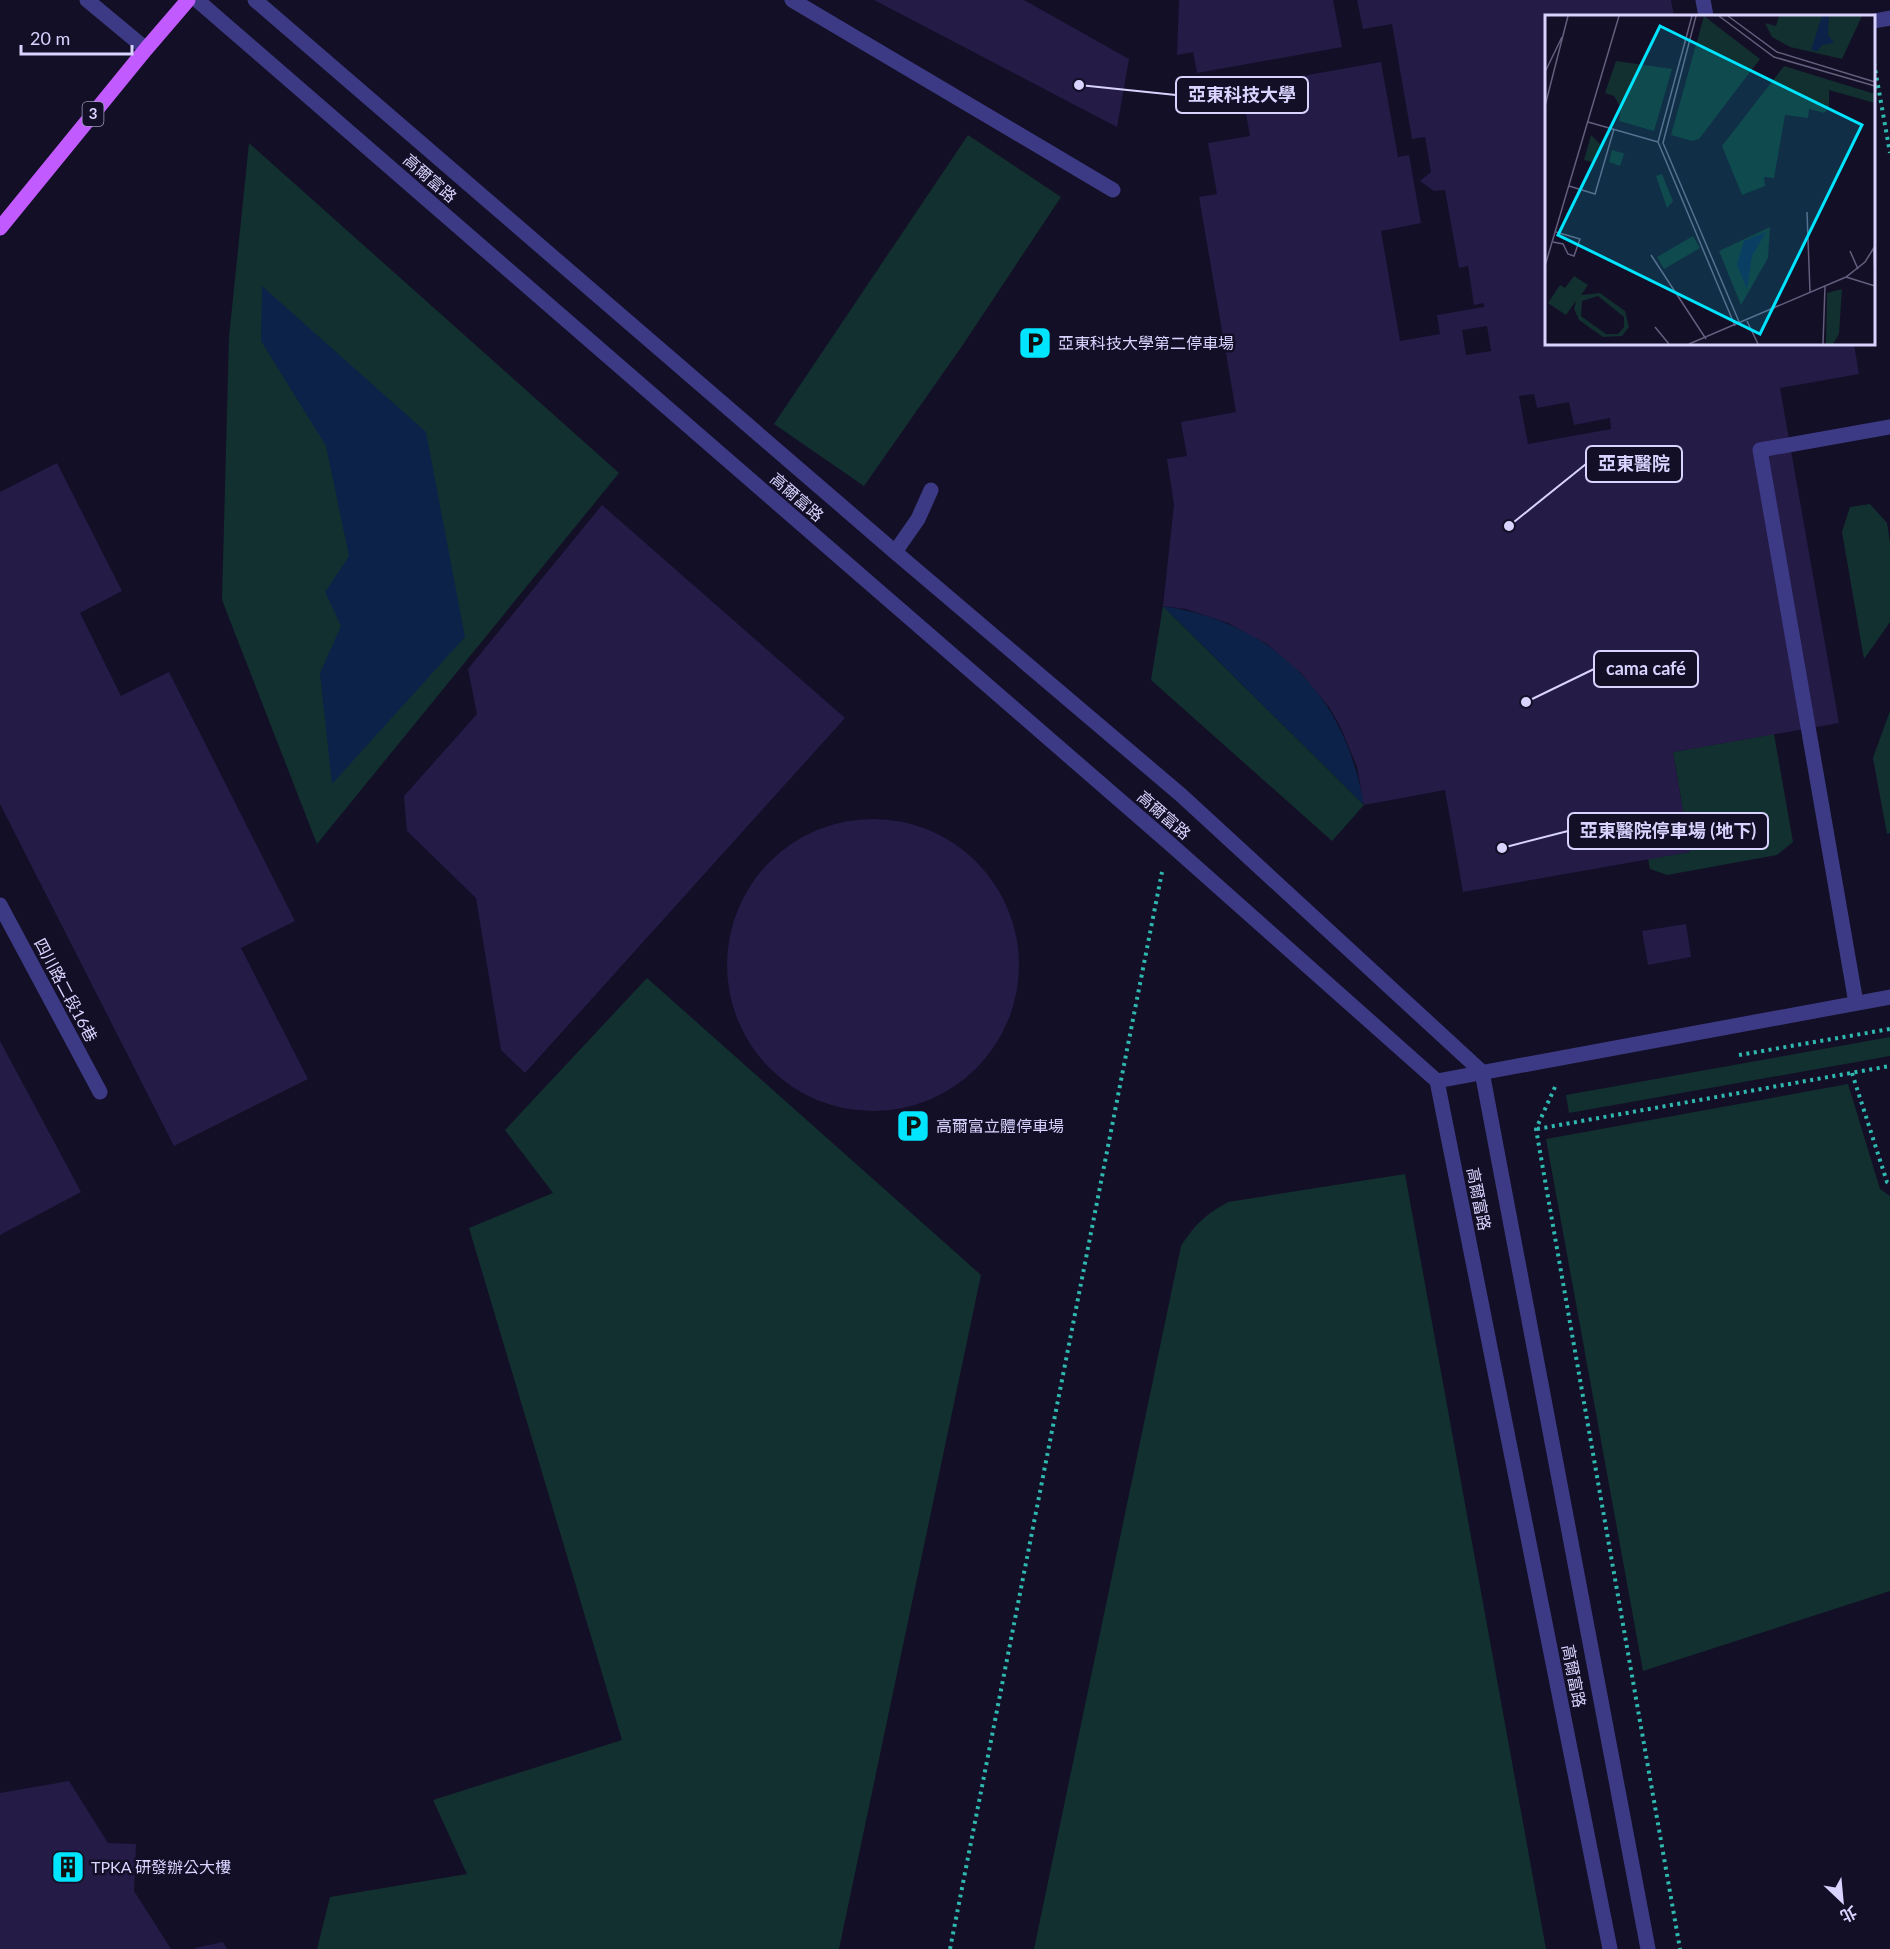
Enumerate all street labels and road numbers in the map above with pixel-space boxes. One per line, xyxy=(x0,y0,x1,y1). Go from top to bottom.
road number: 3 xyxy=(82,102,104,126)
street label: 高爾富路 xyxy=(400,149,461,206)
street label: 高爾富路 xyxy=(767,468,828,525)
street label: 高爾富路 xyxy=(1134,786,1195,843)
street label: 四川路二段16巷 xyxy=(31,935,102,1045)
street label: 高爾富路 xyxy=(1464,1166,1495,1232)
street label: 高爾富路 xyxy=(1559,1643,1590,1709)

